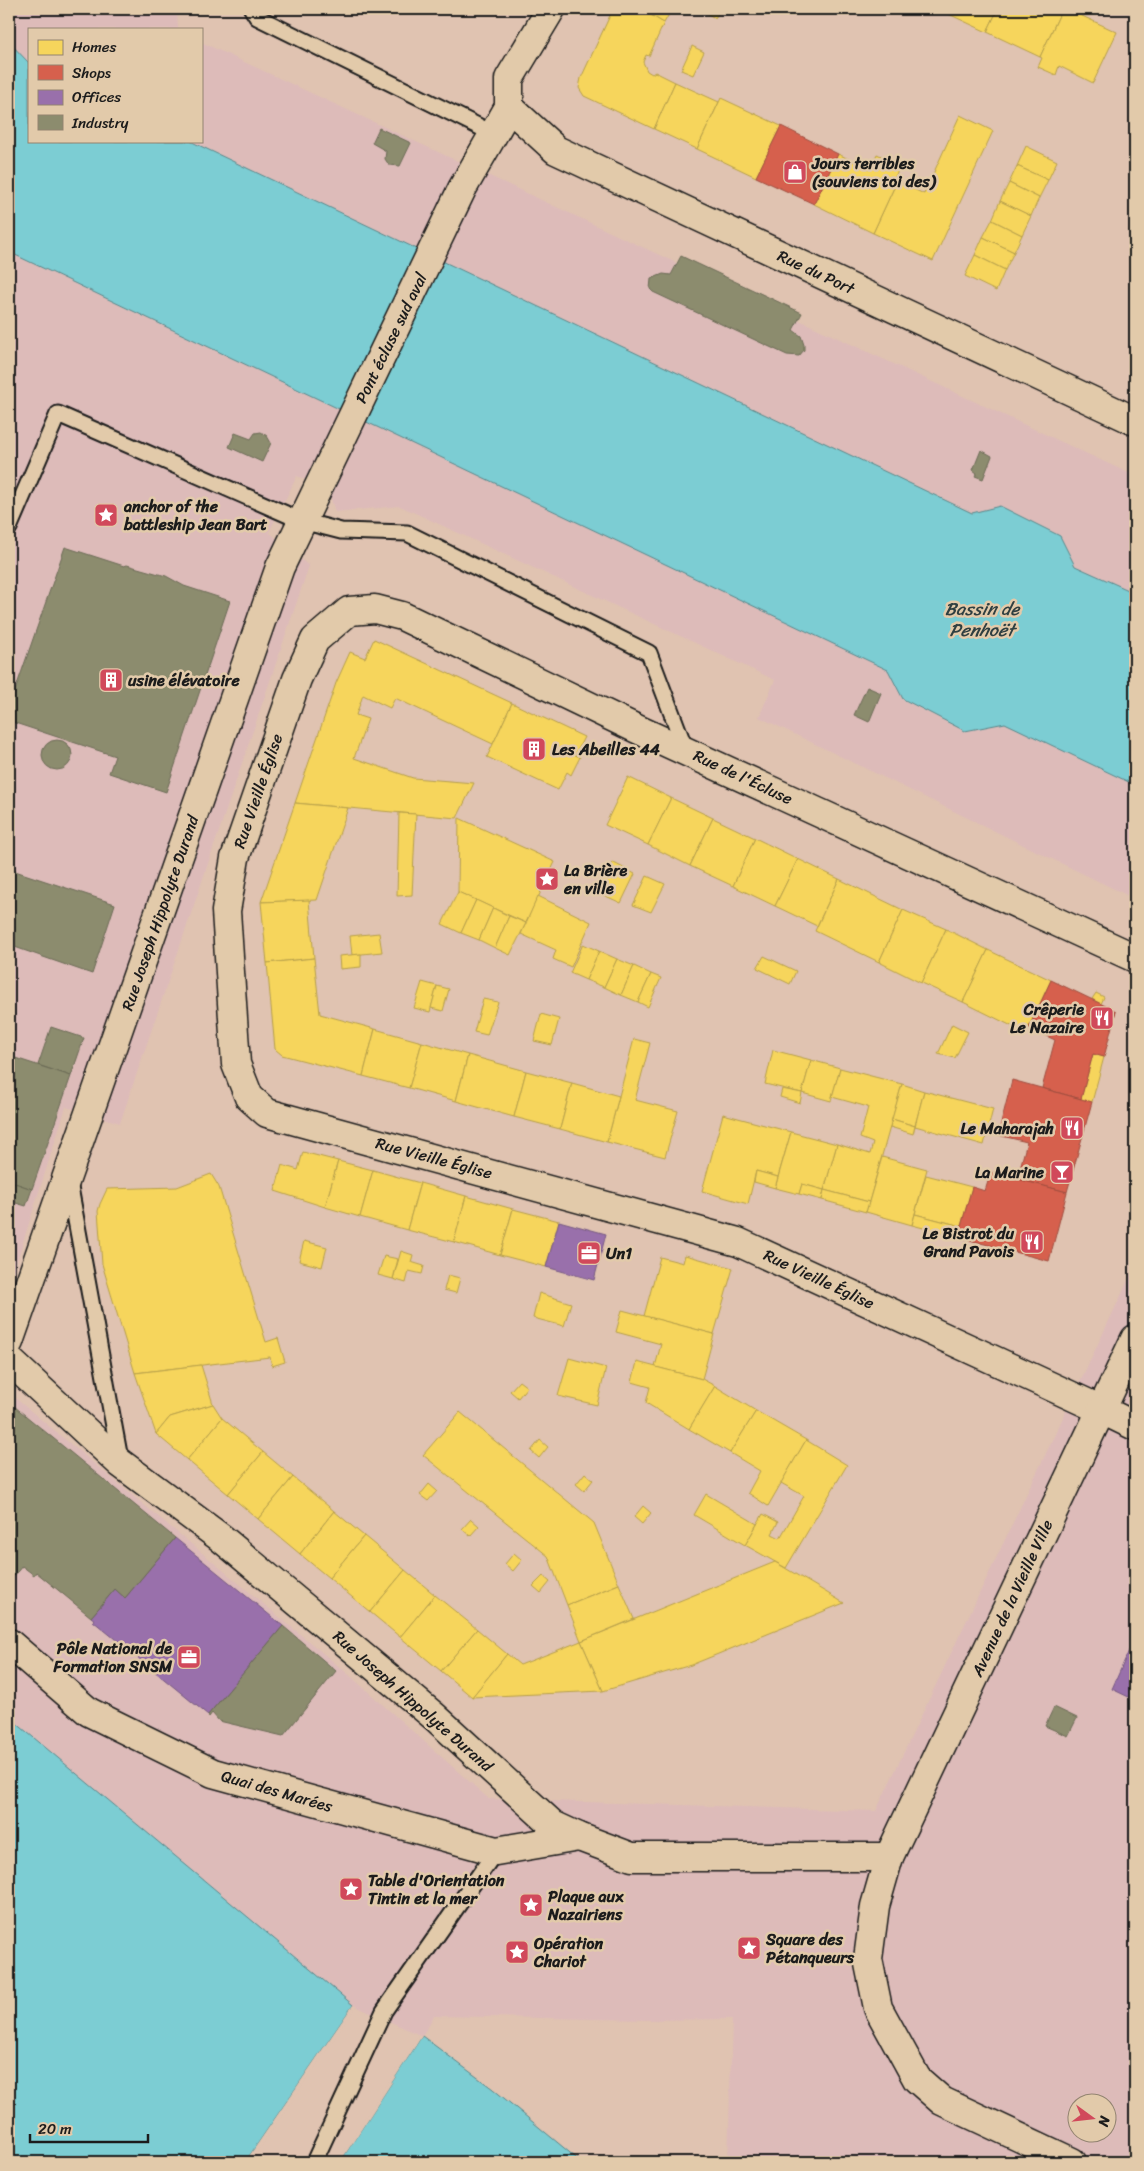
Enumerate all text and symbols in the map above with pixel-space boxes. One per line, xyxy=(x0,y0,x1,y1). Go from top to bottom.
legend xyxy=(28,28,202,142)
text: Homes xyxy=(72,34,116,60)
text: Shops xyxy=(72,60,112,86)
text: Offices xyxy=(72,84,121,110)
text: Industry xyxy=(71,110,129,136)
place label: Jours terribles (souviens toi des) xyxy=(811,149,937,196)
shop icon: Jours terribles (souviens toi des) xyxy=(782,159,808,185)
street label: Rue du Port xyxy=(772,241,860,303)
street label: Pont écluse sud aval xyxy=(347,267,435,408)
place label: anchor of the battleship Jean Bart xyxy=(123,492,267,539)
place icon: anchor of the battleship Jean Bart xyxy=(93,502,119,528)
water label: Bassin de Penhoët xyxy=(945,593,1022,646)
place label: usine élévatoire xyxy=(128,666,240,695)
building icon: usine élévatoire xyxy=(98,667,124,693)
street label: Rue Vieille Église xyxy=(225,730,291,852)
place label: Les Abeilles 44 xyxy=(552,735,660,764)
building icon: Les Abeilles 44 xyxy=(521,736,547,762)
street label: Rue de l'Écluse xyxy=(688,741,798,813)
street label: Rue Joseph Hippolyte Durand xyxy=(113,810,208,1015)
place label: La Brière en ville xyxy=(563,856,628,903)
place icon: La Brière en ville xyxy=(534,866,560,892)
place label: Crêperie Le Nazaire xyxy=(1010,995,1085,1042)
restaurant icon: Crêperie Le Nazaire xyxy=(1089,1005,1115,1031)
place label: Le Maharajah xyxy=(960,1114,1055,1143)
restaurant icon: Le Maharajah xyxy=(1059,1115,1085,1141)
street label: Rue Vieille Église xyxy=(372,1128,496,1188)
place label: La Marine xyxy=(975,1158,1045,1187)
bar icon: La Marine xyxy=(1049,1159,1075,1185)
place label: Le Bistrot du Grand Pavois xyxy=(923,1219,1015,1266)
restaurant icon: Le Bistrot du Grand Pavois xyxy=(1019,1229,1045,1255)
place label: Un1 xyxy=(606,1239,632,1268)
office icon: Un1 xyxy=(576,1240,602,1266)
street label: Rue Vieille Église xyxy=(759,1241,879,1317)
street label: Avenue de la Vieille Ville xyxy=(962,1515,1061,1682)
street label: Rue Joseph Hippolyte Durand xyxy=(326,1623,501,1780)
place label: Pôle National de Formation SNSM xyxy=(53,1634,173,1681)
office icon: Pôle National de Formation SNSM xyxy=(176,1644,202,1670)
street label: Quai des Marées xyxy=(218,1761,337,1821)
place label: Table d'Orientation Tintin et la mer xyxy=(368,1866,505,1913)
place icon: Table d'Orientation Tintin et la mer xyxy=(338,1876,364,1902)
place label: Plaque aux Nazairiens xyxy=(547,1882,624,1929)
place icon: Plaque aux Nazairiens xyxy=(518,1892,544,1918)
place label: Square des Pétanqueurs xyxy=(765,1925,855,1972)
place label: Opération Chariot xyxy=(533,1929,603,1976)
place icon: Square des Pétanqueurs xyxy=(736,1935,762,1961)
place icon: Opération Chariot xyxy=(504,1939,530,1965)
north arrow xyxy=(1066,2094,1116,2144)
scale bar xyxy=(30,2111,148,2143)
text: N xyxy=(1091,2112,1118,2129)
text: 20 m xyxy=(38,2116,72,2142)

